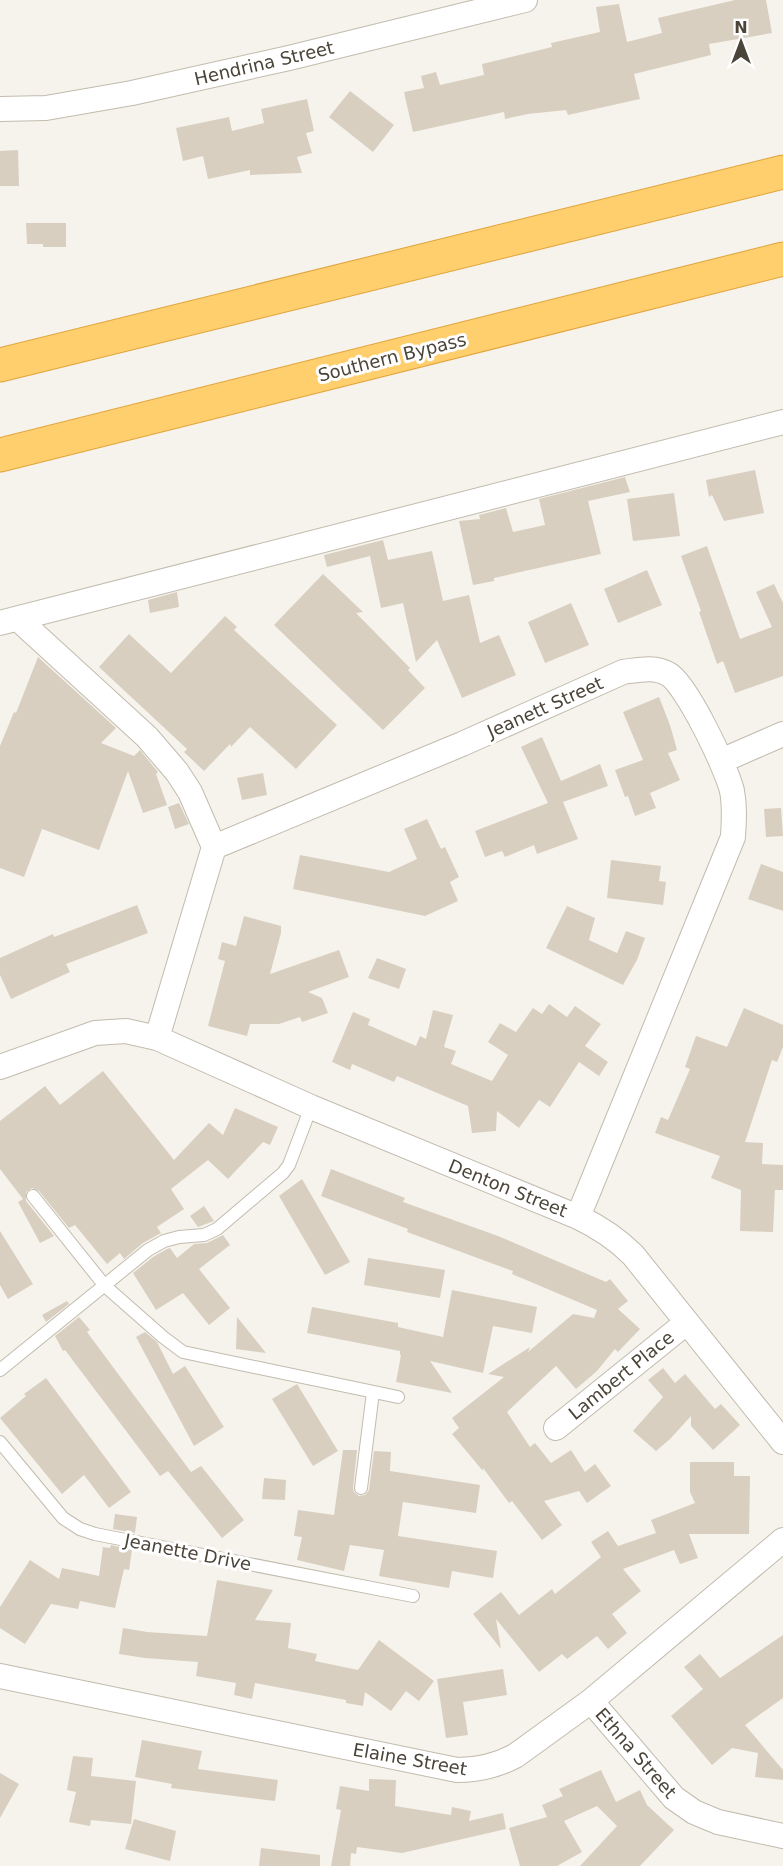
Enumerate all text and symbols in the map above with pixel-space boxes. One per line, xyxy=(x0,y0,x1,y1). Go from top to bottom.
north arrow xyxy=(711,12,771,72)
text: N xyxy=(734,18,748,37)
street label: Hendrina Street xyxy=(192,37,336,89)
street label: Southern Bypass xyxy=(316,328,468,386)
street label: Jeanett Street xyxy=(483,672,606,742)
street label: Denton Street xyxy=(446,1155,570,1221)
street label: Lambert Place xyxy=(564,1326,678,1424)
street label: Jeanette Drive xyxy=(122,1529,253,1575)
street label: Ethna Street xyxy=(591,1704,681,1802)
street label: Elaine Street xyxy=(351,1739,469,1779)

